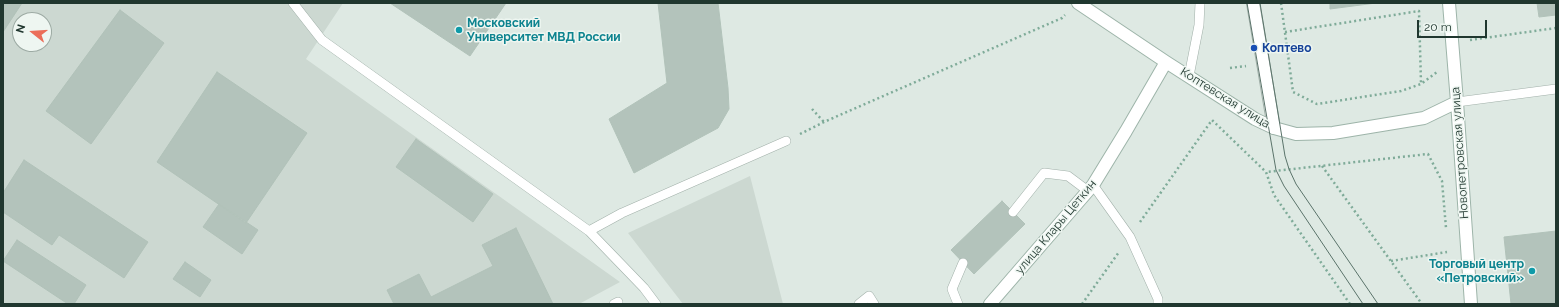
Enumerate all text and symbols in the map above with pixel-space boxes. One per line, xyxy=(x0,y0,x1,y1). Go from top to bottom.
north arrow xyxy=(12,12,52,52)
scale bar xyxy=(1419,12,1489,38)
place label: Московский Университет МВД России xyxy=(467,16,621,44)
text: 20 m xyxy=(1424,20,1452,34)
text: N xyxy=(14,23,28,35)
marker: Московский Университет МВД России xyxy=(454,25,464,35)
place label: Коптево xyxy=(1262,41,1311,55)
marker: Коптево xyxy=(1249,43,1259,53)
street label: Коптевская улица xyxy=(1178,65,1272,131)
street label: Новопетровская улица xyxy=(1448,86,1472,220)
street label: улица Клары Цеткин xyxy=(1012,177,1100,277)
place label: Торговый центр «Петровский» xyxy=(1429,257,1524,285)
marker: Торговый центр «Петровский» xyxy=(1527,266,1537,276)

